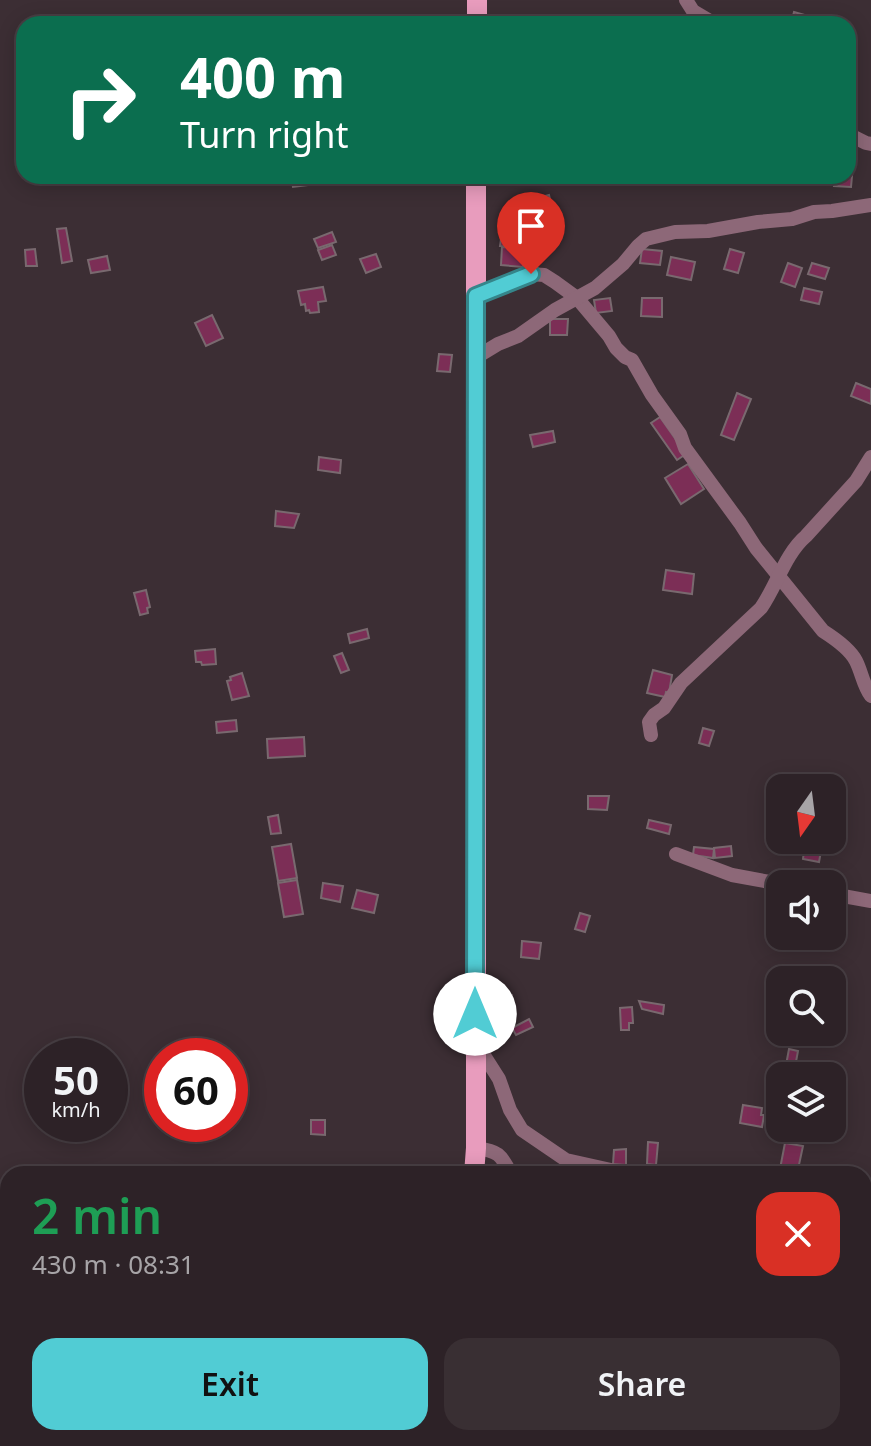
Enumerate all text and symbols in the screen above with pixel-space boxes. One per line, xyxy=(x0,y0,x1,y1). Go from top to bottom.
text: 400 m xyxy=(180,38,345,114)
icon: right xyxy=(48,48,152,152)
text: Turn right xyxy=(180,110,348,159)
pin xyxy=(497,192,565,274)
icon: arrive xyxy=(509,204,553,248)
north arrow xyxy=(766,774,846,854)
map controls xyxy=(766,774,846,1142)
button: sound xyxy=(766,870,846,950)
button: search xyxy=(766,966,846,1046)
position arrow xyxy=(433,972,517,1056)
speed limit sign: 60 xyxy=(144,1038,248,1142)
text: 50 xyxy=(53,1052,99,1107)
button: layers xyxy=(766,1062,846,1142)
text: km/h xyxy=(51,1096,101,1123)
text: 2 min xyxy=(32,1183,162,1248)
button: close xyxy=(756,1192,840,1276)
text: 430 m · 08:31 xyxy=(32,1246,195,1282)
button: Exit xyxy=(32,1338,428,1430)
button: Share xyxy=(444,1338,840,1430)

